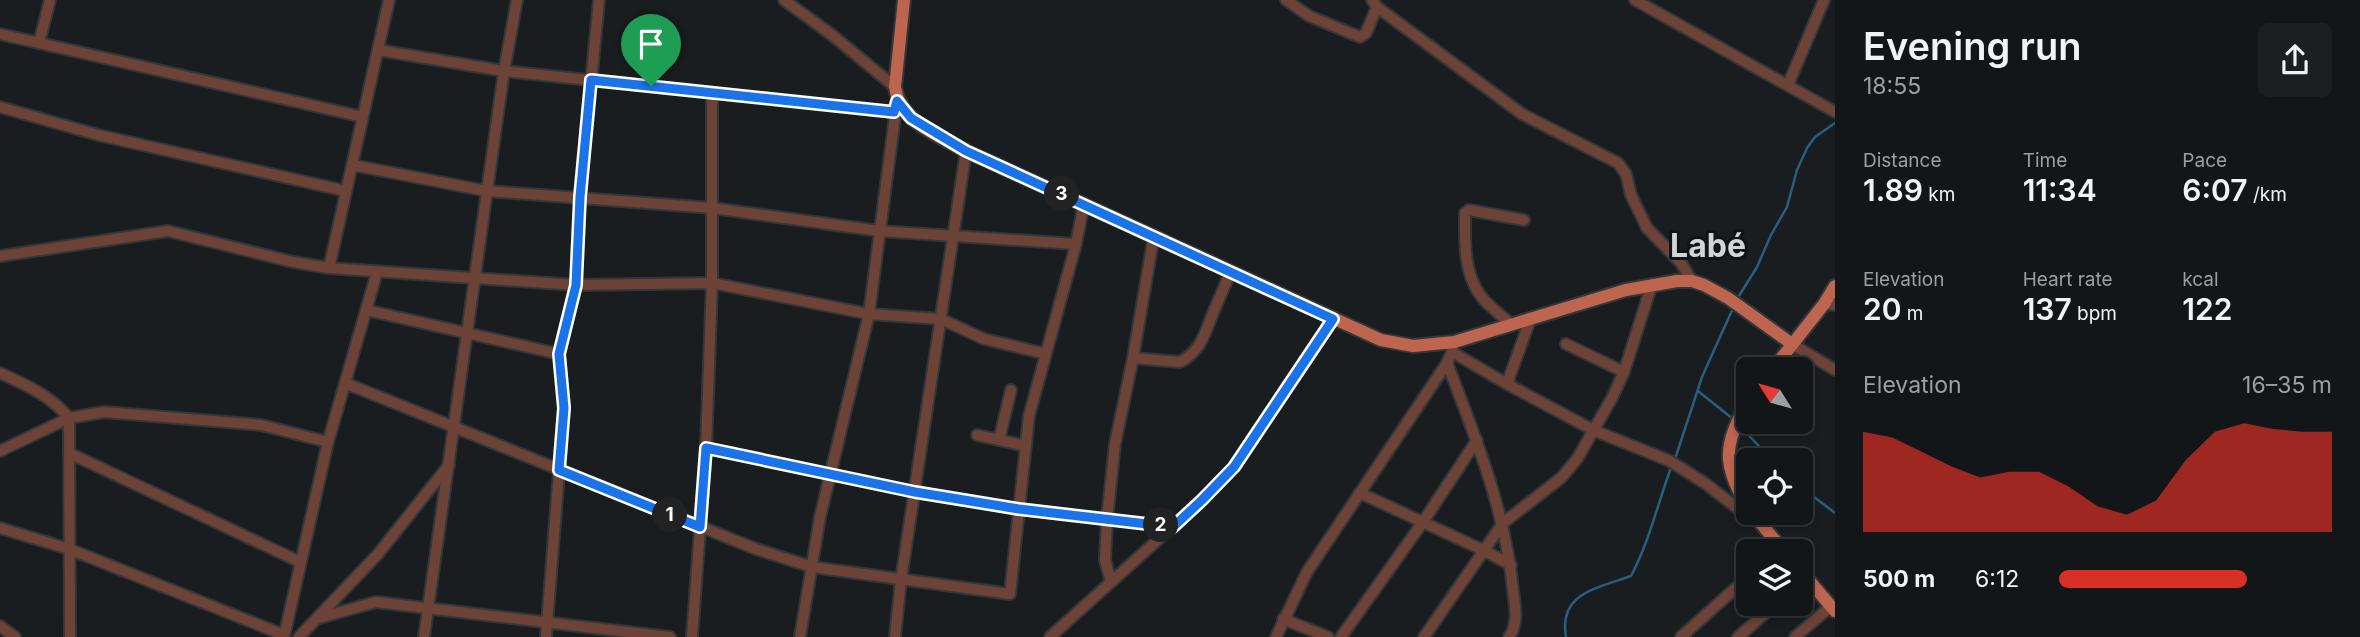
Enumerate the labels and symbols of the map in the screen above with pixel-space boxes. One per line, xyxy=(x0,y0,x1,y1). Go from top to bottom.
pin xyxy=(621,14,681,86)
pin: 3 xyxy=(1044,176,1080,212)
district label: Labé xyxy=(1670,226,1746,265)
north arrow xyxy=(1736,357,1813,434)
pin: 1 xyxy=(652,498,688,532)
pin: 2 xyxy=(1144,508,1178,542)

